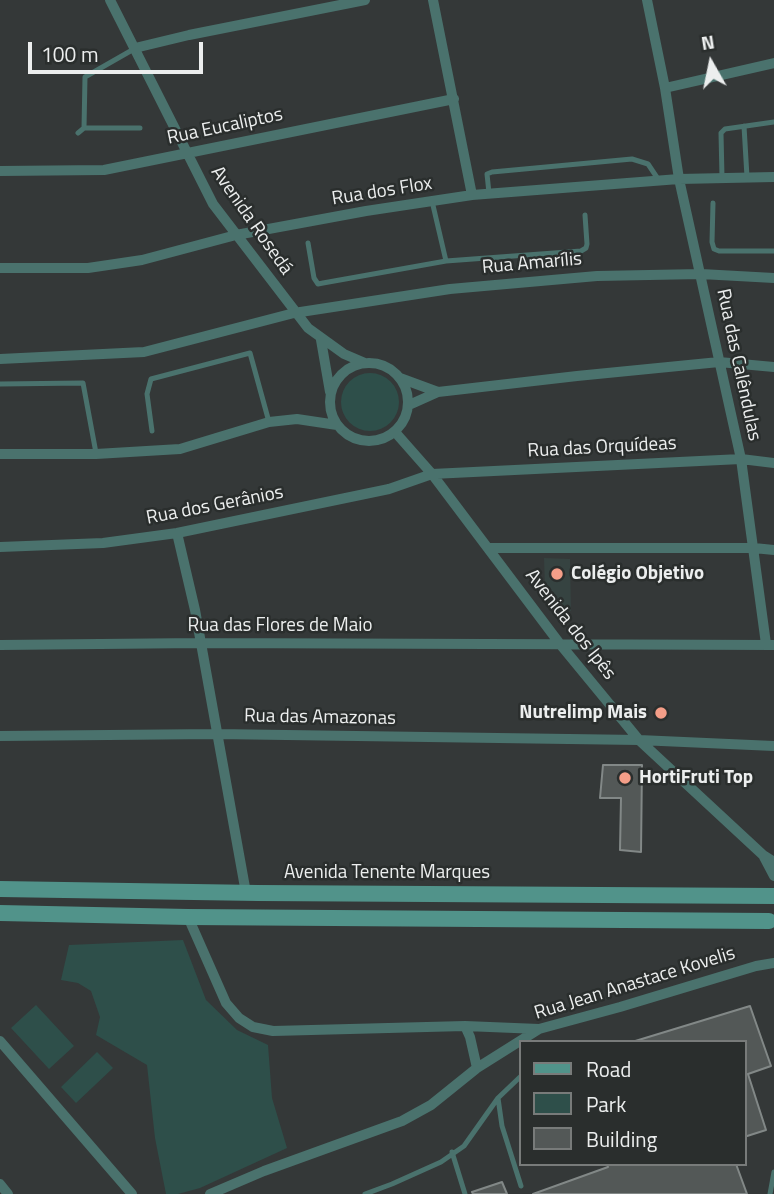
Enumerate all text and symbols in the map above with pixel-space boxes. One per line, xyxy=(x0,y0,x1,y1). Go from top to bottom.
text: N xyxy=(699,26,716,57)
scale bar xyxy=(32,28,206,72)
north arrow xyxy=(676,28,746,98)
text: 100 m xyxy=(41,38,98,70)
street label: Rua Eucaliptos xyxy=(165,104,285,150)
street label: Avenida Rosedá xyxy=(205,162,297,280)
street label: Rua dos Flox xyxy=(330,173,434,211)
street label: Rua Amarílis xyxy=(481,248,583,280)
street label: Rua das Calêndulas xyxy=(711,287,765,443)
street label: Rua das Orquídeas xyxy=(527,433,677,463)
street label: Rua dos Gerânios xyxy=(145,482,285,530)
place label: Colégio Objetivo xyxy=(571,563,704,585)
street label: Avenida dos Ipês xyxy=(520,565,620,685)
marker: Colégio Objetivo xyxy=(549,566,565,582)
street label: Rua das Flores de Maio xyxy=(188,615,372,637)
place label: Nutrelimp Mais xyxy=(519,702,647,724)
street label: Rua das Amazonas xyxy=(244,705,396,731)
marker: Nutrelimp Mais xyxy=(653,705,669,721)
place label: HortiFruti Top xyxy=(639,767,753,789)
marker: HortiFruti Top xyxy=(617,770,633,786)
street label: Avenida Tenente Marques xyxy=(284,862,490,884)
street label: Rua Jean Anastace Kovelis xyxy=(532,943,738,1025)
legend xyxy=(518,1040,746,1166)
text: Road xyxy=(586,1053,631,1085)
text: Park xyxy=(586,1088,626,1120)
text: Building xyxy=(586,1123,657,1155)

